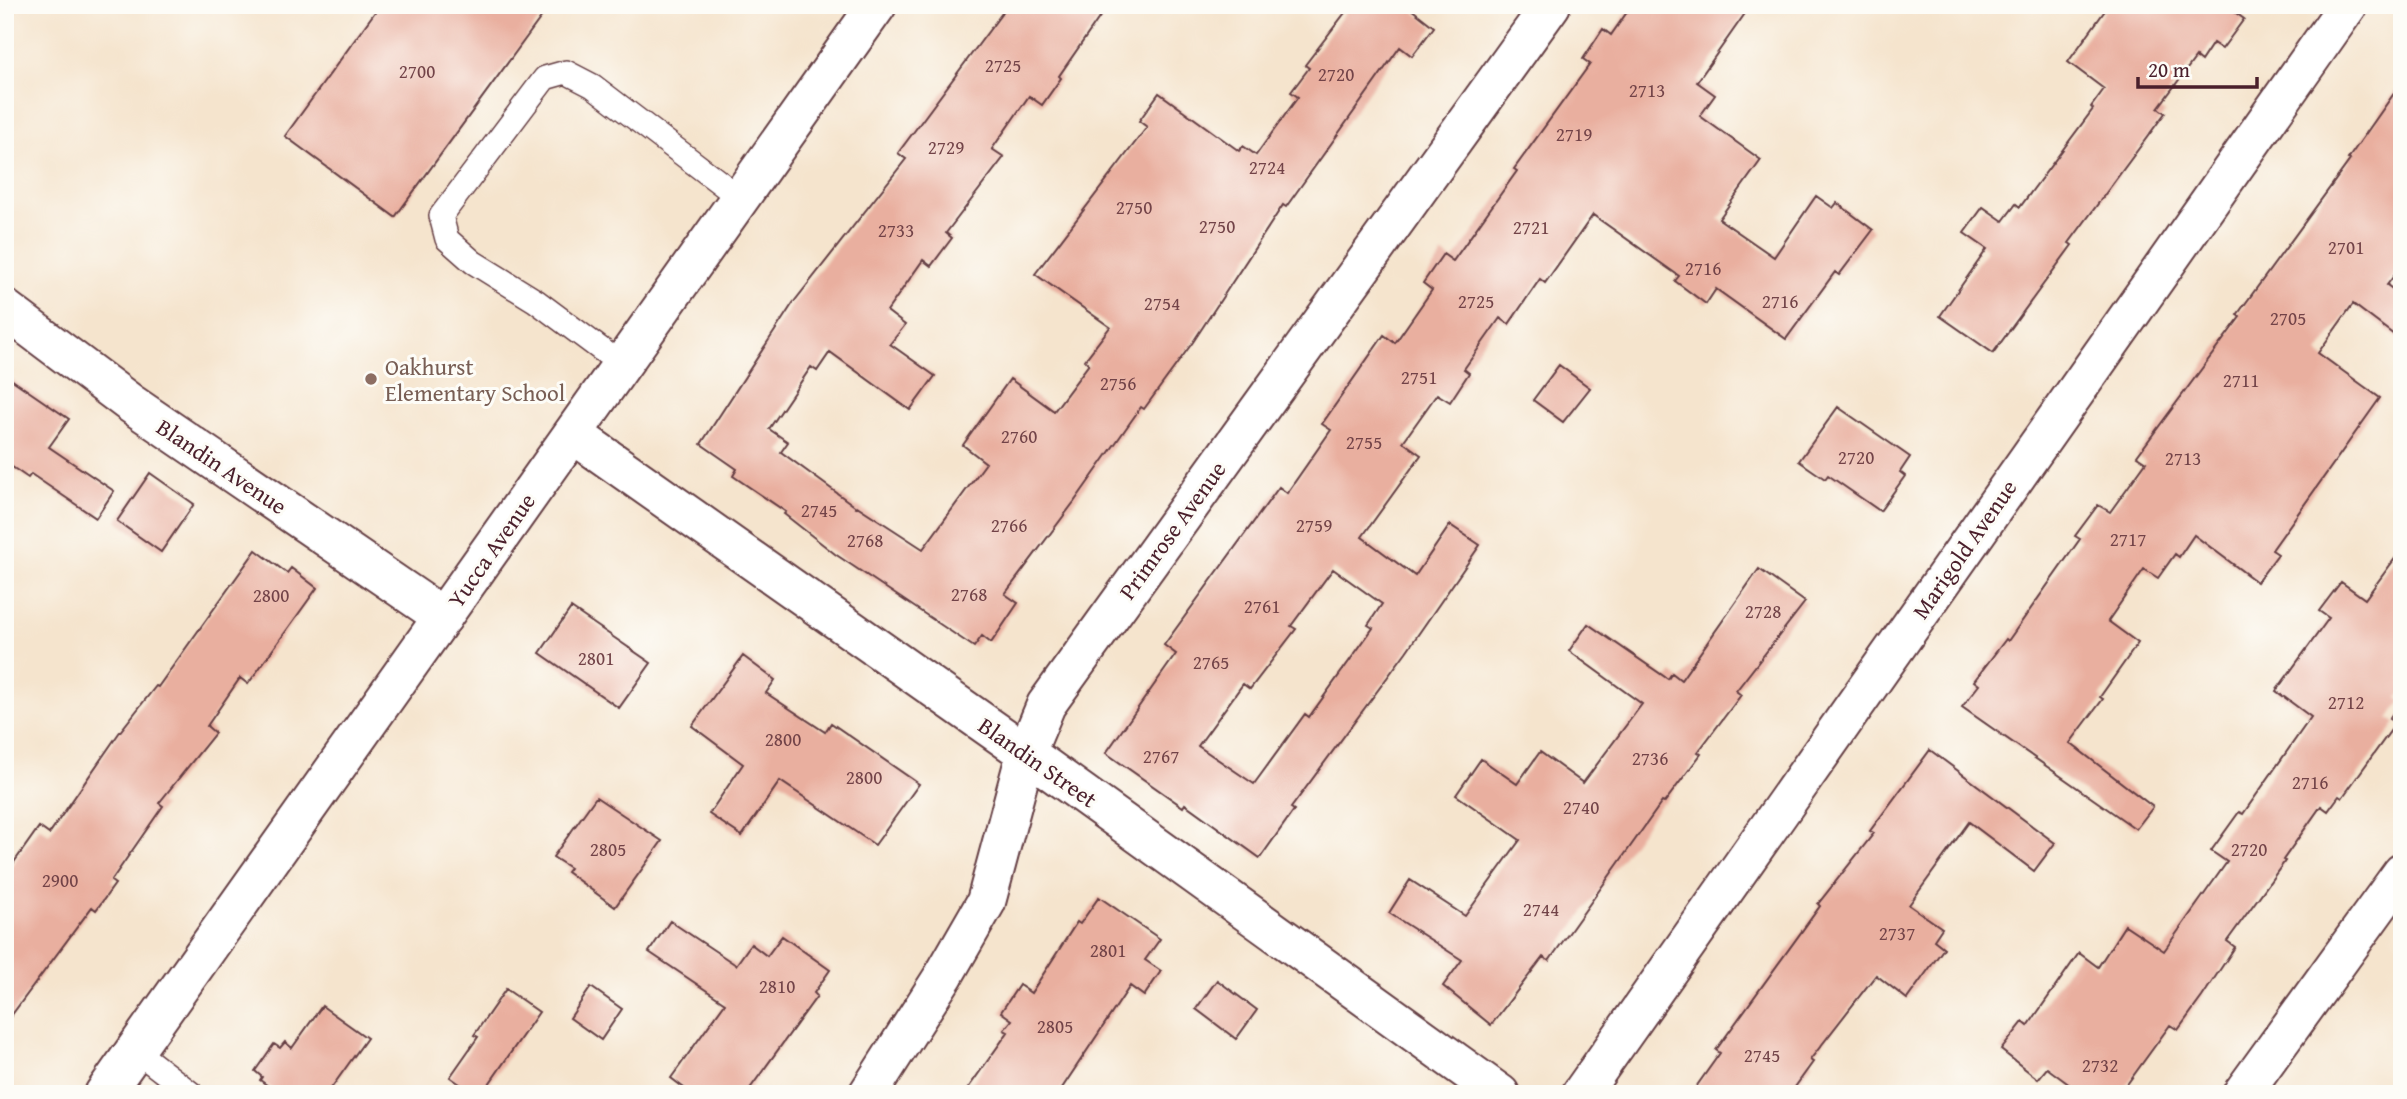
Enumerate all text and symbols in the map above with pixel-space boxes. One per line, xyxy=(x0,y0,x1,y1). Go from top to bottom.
scale bar xyxy=(2138,46,2256,90)
house number: 2725 xyxy=(985,51,1021,79)
text: 20 m xyxy=(2148,54,2190,85)
house number: 2700 xyxy=(399,57,435,85)
house number: 2720 xyxy=(1318,60,1354,88)
house number: 2713 xyxy=(1629,76,1665,104)
house number: 2719 xyxy=(1556,120,1592,148)
house number: 2729 xyxy=(928,133,964,161)
house number: 2724 xyxy=(1249,153,1285,181)
house number: 2750 xyxy=(1116,193,1152,221)
house number: 2750 xyxy=(1199,212,1235,240)
house number: 2721 xyxy=(1513,213,1549,241)
house number: 2733 xyxy=(878,216,914,244)
house number: 2701 xyxy=(2328,233,2364,261)
house number: 2716 xyxy=(1685,254,1721,282)
house number: 2725 xyxy=(1458,287,1494,315)
house number: 2716 xyxy=(1762,287,1798,315)
house number: 2754 xyxy=(1144,289,1180,317)
house number: 2705 xyxy=(2270,304,2306,332)
place label: Oakhurst Elementary School xyxy=(385,350,565,409)
house number: 2751 xyxy=(1401,363,1437,391)
house number: 2711 xyxy=(2223,366,2259,394)
house number: 2756 xyxy=(1100,369,1136,397)
marker: Oakhurst Elementary School xyxy=(363,371,379,387)
street label: Blandin Avenue xyxy=(150,410,294,522)
house number: 2760 xyxy=(1001,422,1037,450)
house number: 2755 xyxy=(1346,428,1382,456)
house number: 2720 xyxy=(1838,443,1874,471)
house number: 2713 xyxy=(2165,444,2201,472)
street label: Primrose Avenue xyxy=(1111,454,1233,606)
street label: Marigold Avenue xyxy=(1904,473,2024,625)
street label: Yucca Avenue xyxy=(439,486,543,614)
house number: 2745 xyxy=(801,496,837,524)
house number: 2766 xyxy=(991,511,1027,539)
house number: 2759 xyxy=(1296,511,1332,539)
house number: 2717 xyxy=(2110,525,2146,553)
house number: 2768 xyxy=(847,526,883,554)
house number: 2768 xyxy=(951,580,987,608)
house number: 2800 xyxy=(253,581,289,609)
house number: 2761 xyxy=(1244,592,1280,620)
house number: 2728 xyxy=(1745,597,1781,625)
house number: 2801 xyxy=(578,644,614,672)
house number: 2765 xyxy=(1193,648,1229,676)
house number: 2712 xyxy=(2328,688,2364,716)
street label: Blandin Street xyxy=(972,709,1104,815)
house number: 2800 xyxy=(765,725,801,753)
house number: 2767 xyxy=(1143,742,1179,770)
house number: 2736 xyxy=(1632,744,1668,772)
house number: 2800 xyxy=(846,763,882,791)
house number: 2716 xyxy=(2292,768,2328,796)
house number: 2740 xyxy=(1563,793,1599,821)
house number: 2805 xyxy=(590,835,626,863)
house number: 2720 xyxy=(2231,835,2267,863)
house number: 2900 xyxy=(42,866,78,894)
house number: 2744 xyxy=(1523,895,1559,923)
house number: 2737 xyxy=(1879,919,1915,947)
house number: 2801 xyxy=(1090,936,1126,964)
house number: 2810 xyxy=(759,972,795,1000)
house number: 2805 xyxy=(1037,1012,1073,1040)
house number: 2745 xyxy=(1744,1041,1780,1069)
house number: 2732 xyxy=(2082,1051,2118,1079)

